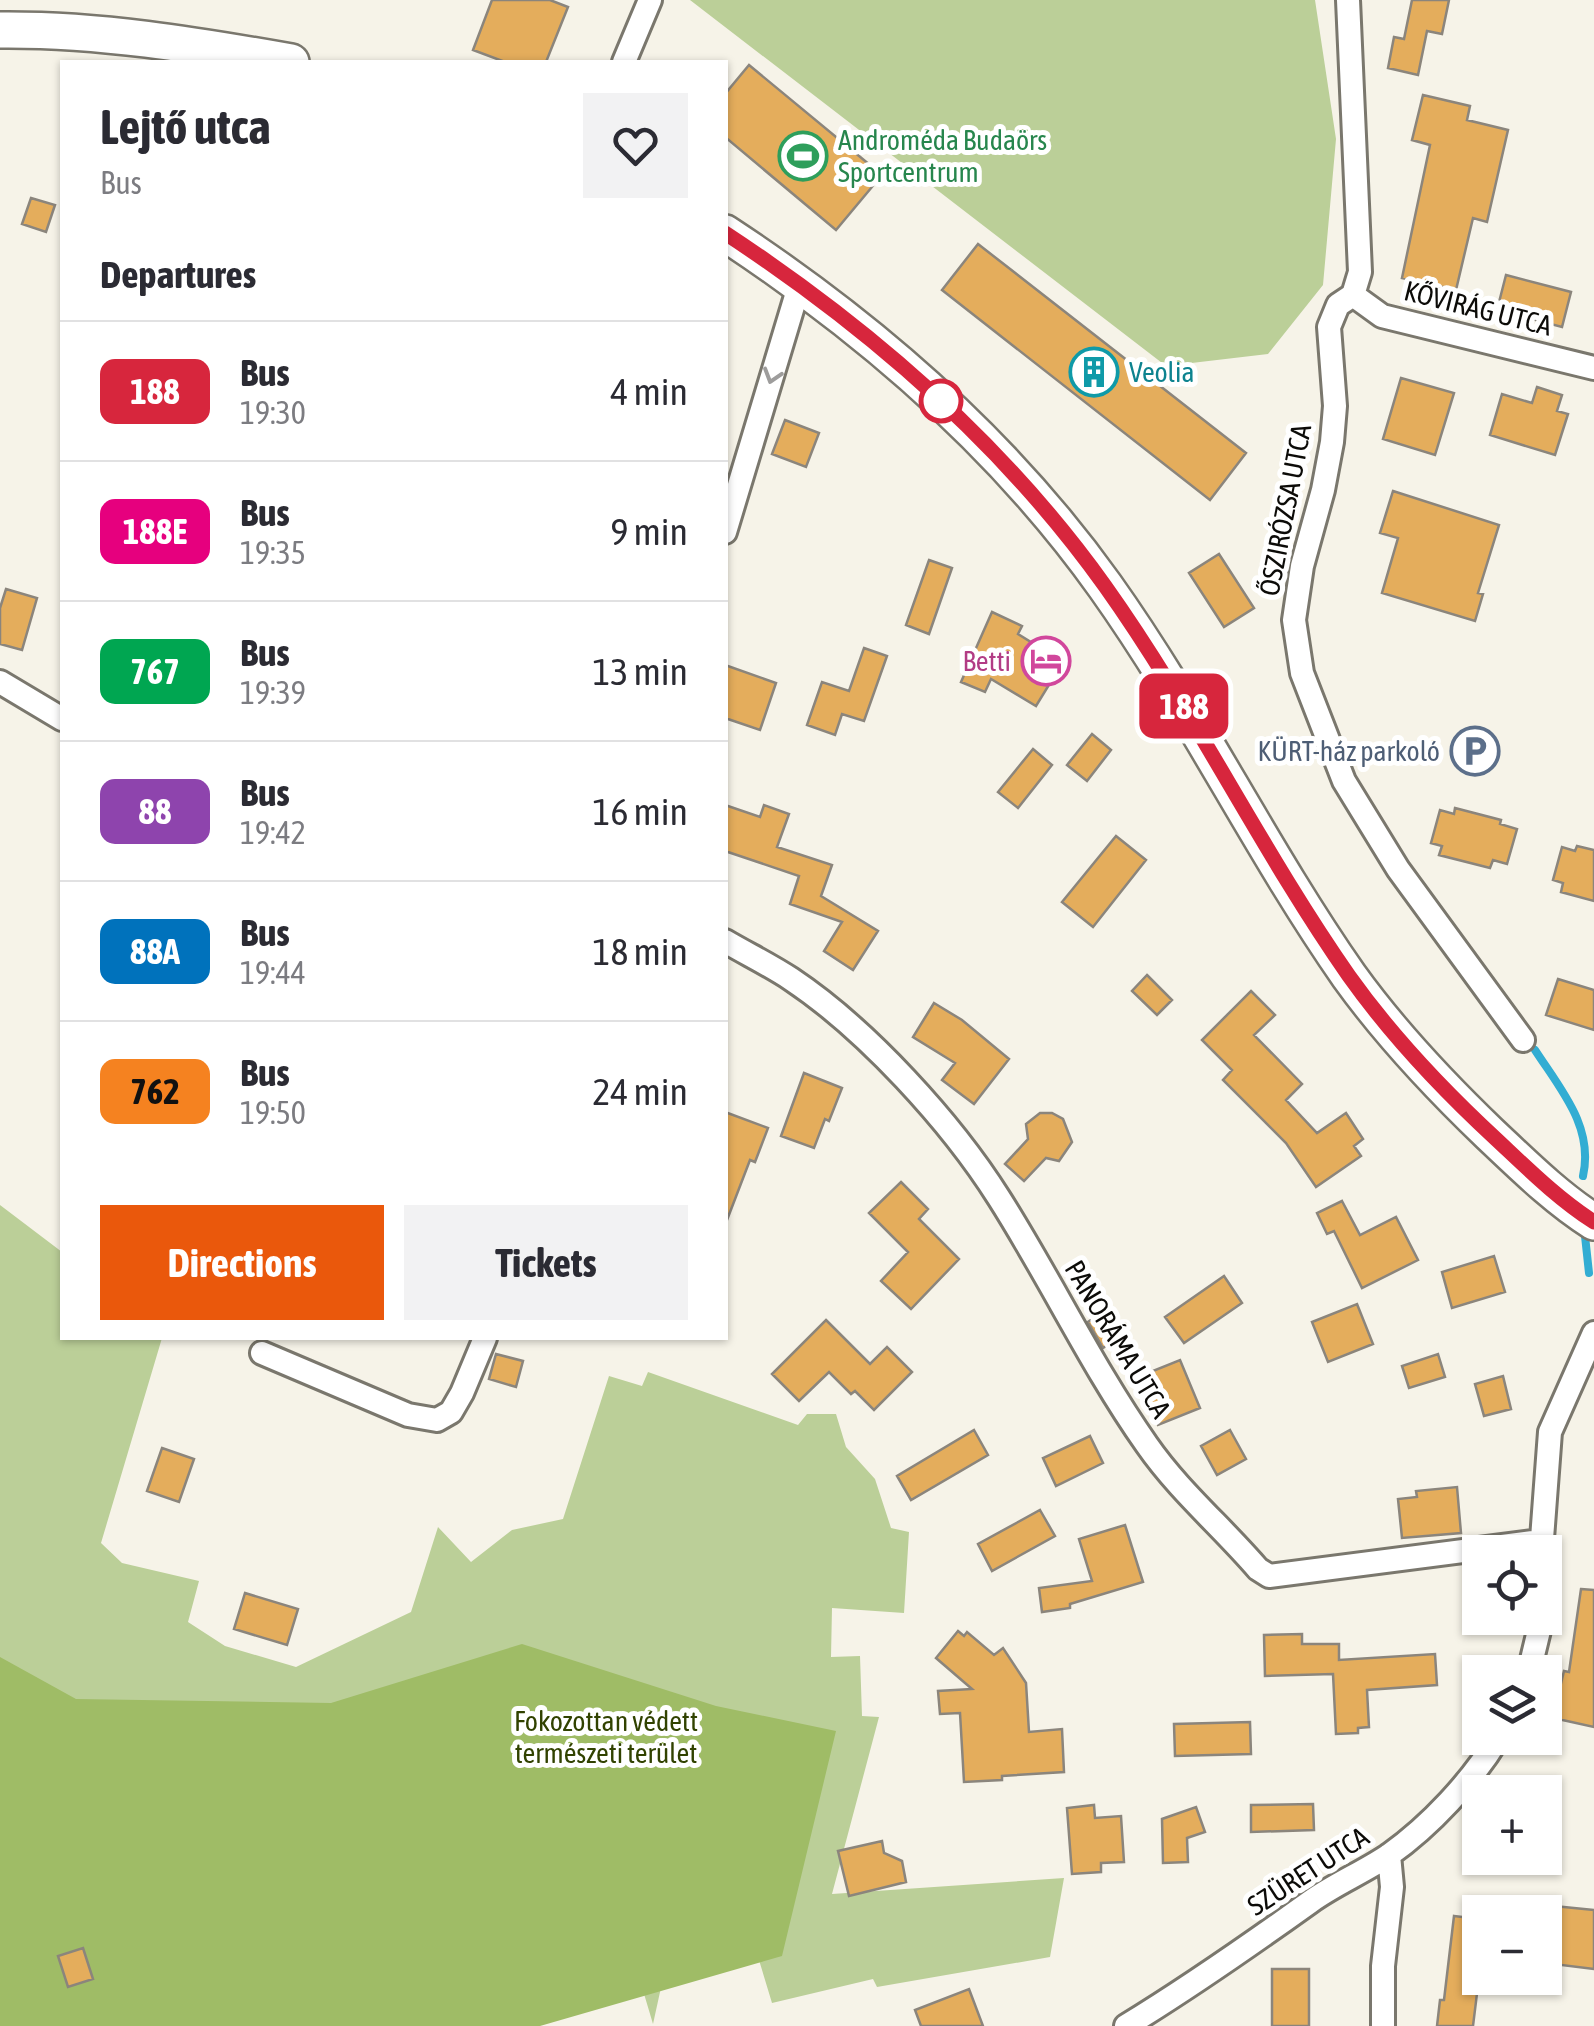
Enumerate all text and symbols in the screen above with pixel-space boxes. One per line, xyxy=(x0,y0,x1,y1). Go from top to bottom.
button: heart xyxy=(583,93,688,198)
text: Lejtő utca xyxy=(100,99,271,154)
place label: Androméda Budaörs Sportcentrum xyxy=(838,124,1047,188)
sports icon: Androméda Budaörs Sportcentrum xyxy=(777,130,829,182)
text: Bus xyxy=(100,164,142,201)
text: Departures xyxy=(100,253,256,296)
street label: KŐVIRÁG UTCA xyxy=(1401,274,1555,342)
building icon: Veolia xyxy=(1068,346,1120,398)
text: Bus xyxy=(240,351,290,394)
place label: Veolia xyxy=(1129,356,1195,388)
one-way arrow xyxy=(763,367,784,384)
text: 4 min xyxy=(610,370,688,413)
text: 188 xyxy=(130,371,180,411)
unlabelled marker xyxy=(920,380,962,422)
text: 19:30 xyxy=(240,394,306,431)
street label: ŐSZIRÓZSA UTCA xyxy=(1253,421,1317,598)
text: Bus xyxy=(240,491,290,534)
text: 9 min xyxy=(610,510,688,553)
text: 188E xyxy=(123,511,187,551)
text: 19:35 xyxy=(240,534,306,571)
text: Bus xyxy=(240,631,290,674)
hotel icon: Betti xyxy=(1020,635,1072,687)
place label: Betti xyxy=(962,645,1011,677)
text: 13 min xyxy=(593,650,688,693)
text: 767 xyxy=(130,651,180,691)
text: 19:39 xyxy=(240,674,306,711)
line badge: 188 xyxy=(1126,674,1242,738)
text: 188 xyxy=(1159,686,1209,726)
parking icon: KÜRT-ház parkoló xyxy=(1449,725,1501,777)
place label: KÜRT-ház parkoló xyxy=(1258,735,1440,767)
text: Bus xyxy=(240,771,290,814)
text: 16 min xyxy=(593,790,688,833)
text: 88 xyxy=(139,791,171,831)
text: 19:42 xyxy=(240,814,306,851)
text: Bus xyxy=(240,911,290,954)
text: 18 min xyxy=(593,930,688,973)
text: 88A xyxy=(130,931,180,971)
text: 19:44 xyxy=(240,954,306,991)
text: Bus xyxy=(240,1051,290,1094)
text: 24 min xyxy=(593,1070,688,1113)
text: 762 xyxy=(130,1071,180,1111)
text: 19:50 xyxy=(240,1094,306,1131)
button: Directions xyxy=(100,1205,384,1320)
button: Tickets xyxy=(404,1205,688,1320)
street label: PANORÁMA UTCA xyxy=(1058,1255,1178,1424)
map controls xyxy=(1462,1535,1562,1995)
button: locate xyxy=(1462,1535,1562,1635)
button: layers xyxy=(1462,1655,1562,1755)
park label: Fokozottan védett természeti terület xyxy=(514,1705,698,1769)
button: + xyxy=(1462,1775,1562,1875)
street label: SZÜRET UTCA xyxy=(1242,1820,1375,1922)
button: − xyxy=(1462,1895,1562,1995)

